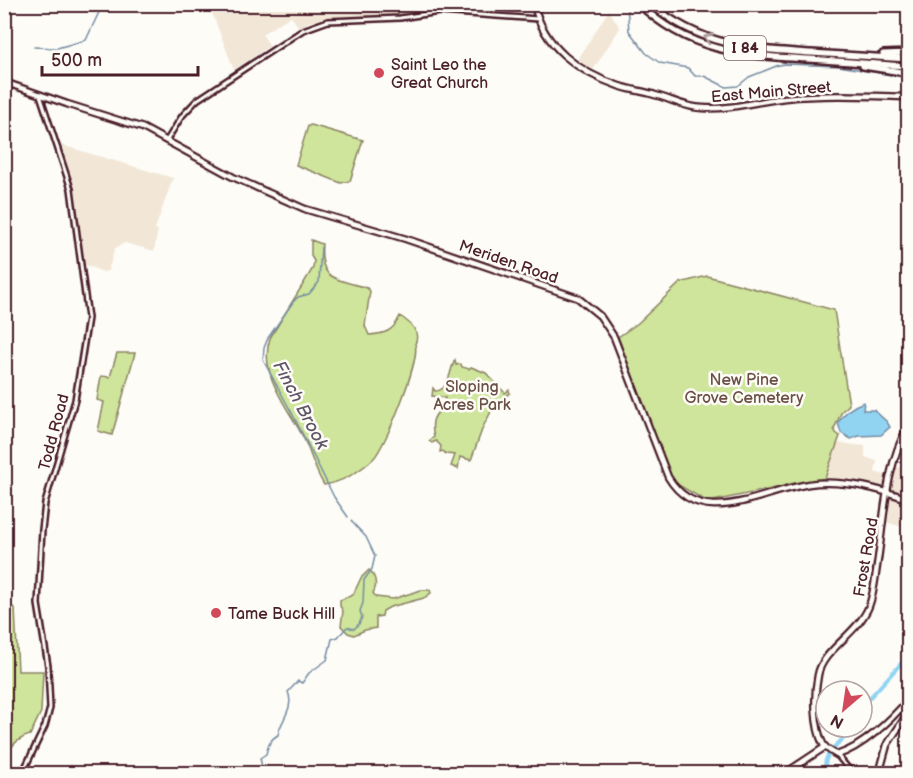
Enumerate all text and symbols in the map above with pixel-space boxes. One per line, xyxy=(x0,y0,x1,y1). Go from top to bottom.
one-way arrow xyxy=(704,33,714,46)
road number: I 84 xyxy=(724,36,766,60)
scale bar xyxy=(42,39,198,77)
text: 500 m xyxy=(51,50,102,71)
place label: Saint Leo the Great Church xyxy=(391,56,488,93)
marker: Saint Leo the Great Church xyxy=(372,66,386,80)
street label: East Main Street xyxy=(710,78,832,107)
street label: Meriden Road xyxy=(456,237,561,288)
water label: Finch Brook xyxy=(268,357,333,454)
park label: New Pine Grove Cemetery xyxy=(684,371,804,408)
park label: Sloping Acres Park xyxy=(433,378,511,415)
street label: Todd Road xyxy=(35,392,74,473)
street label: Frost Road xyxy=(850,516,883,598)
place label: Tame Buck Hill xyxy=(228,605,335,624)
marker: Tame Buck Hill xyxy=(209,606,223,620)
north arrow xyxy=(814,679,874,739)
text: N xyxy=(828,710,847,732)

